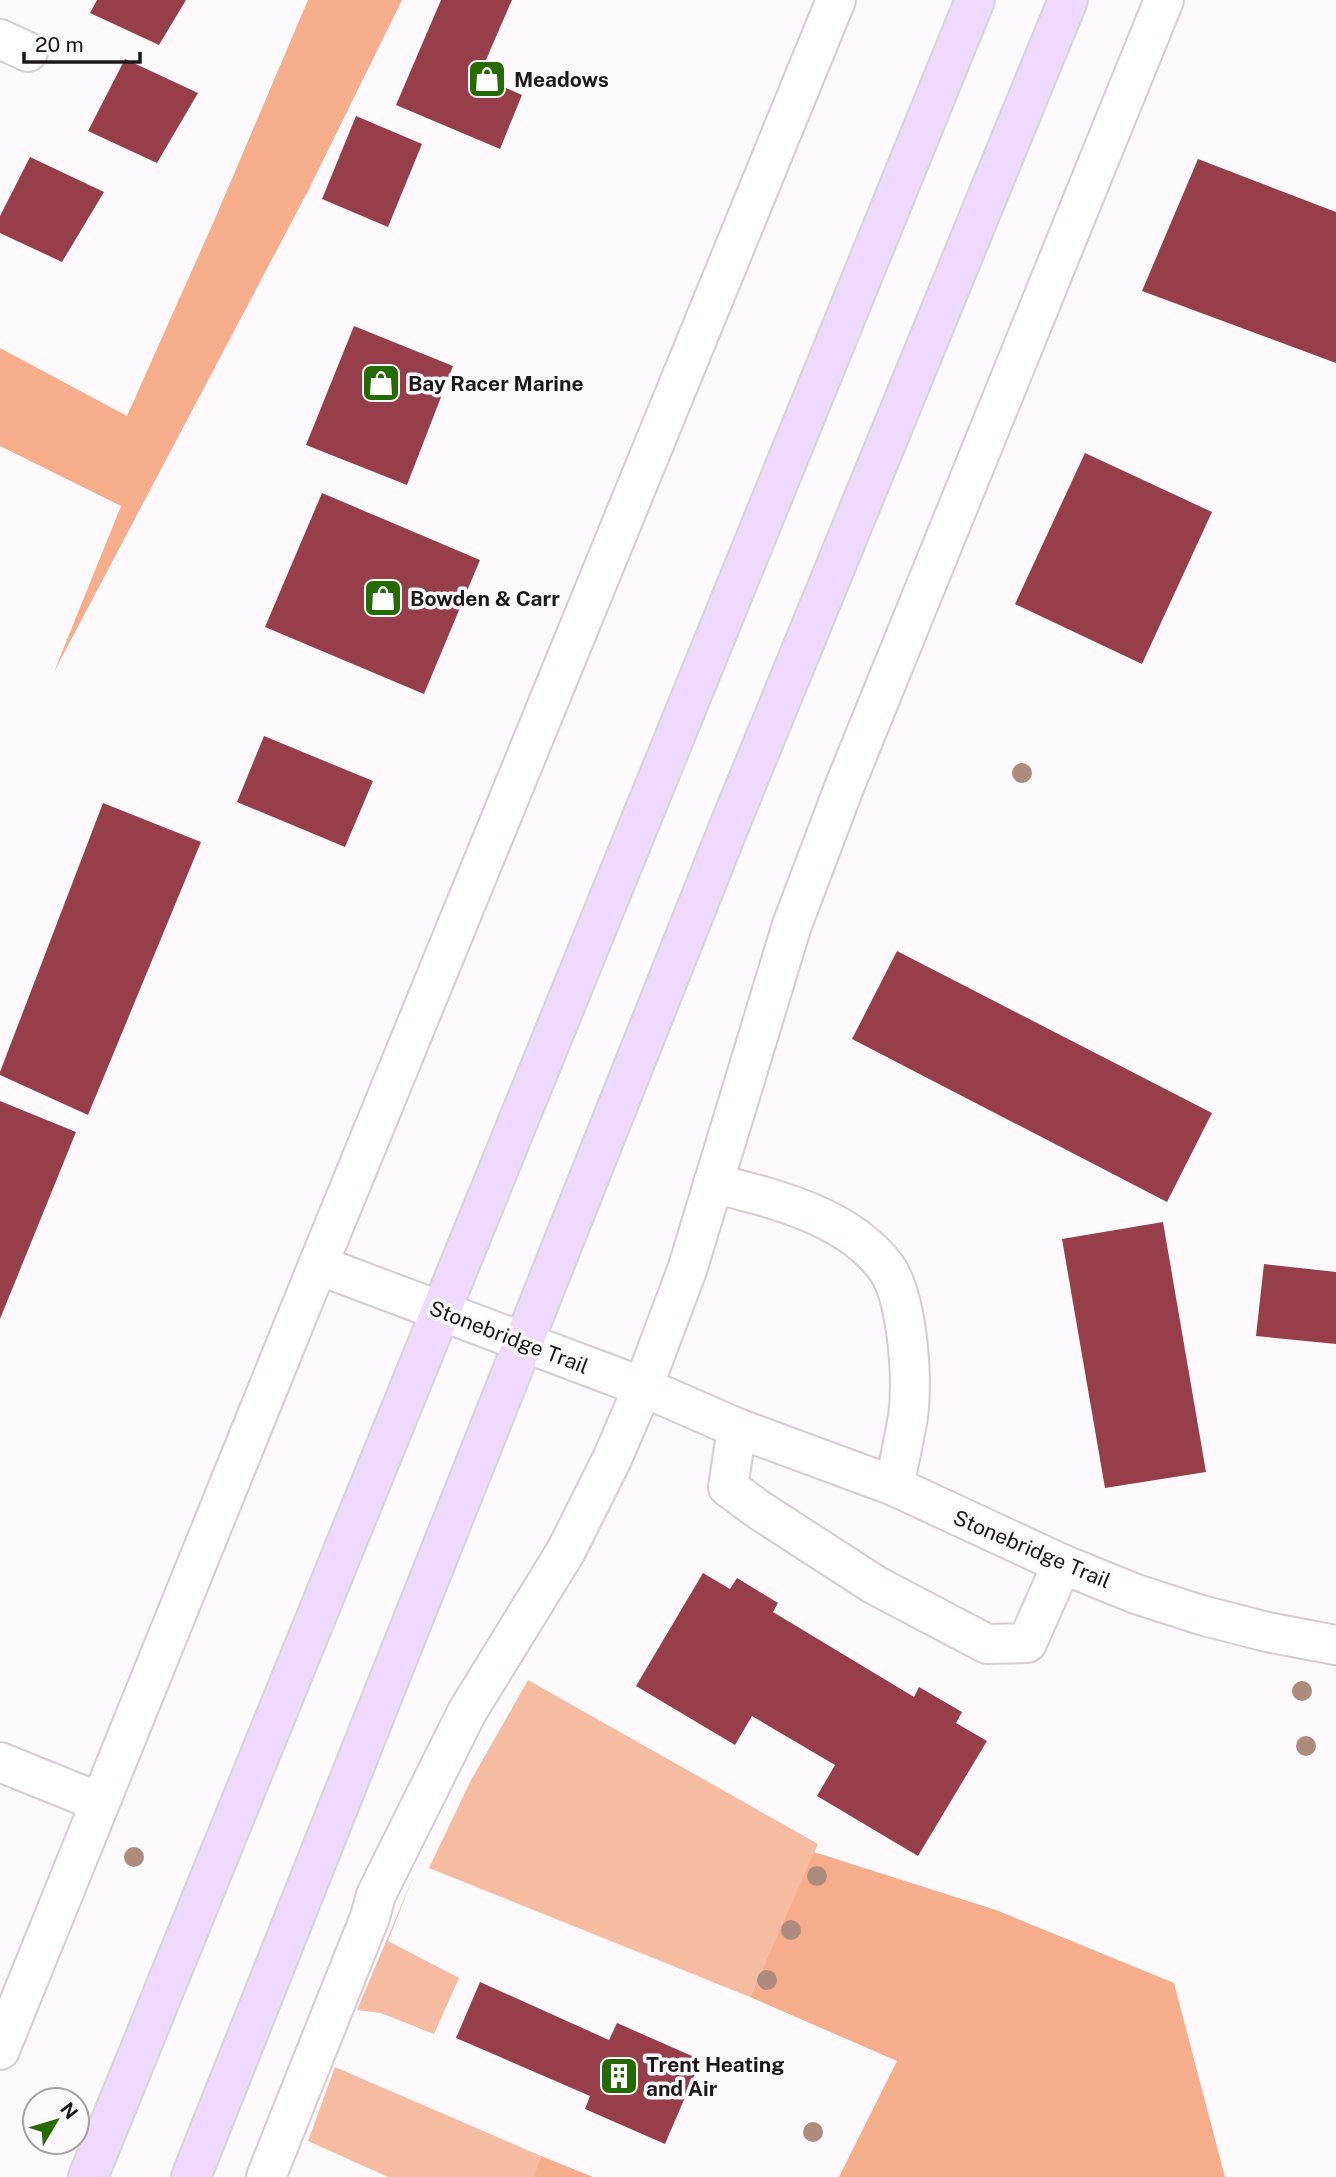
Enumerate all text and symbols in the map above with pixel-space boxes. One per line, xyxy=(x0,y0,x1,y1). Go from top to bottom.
scale bar xyxy=(24,21,140,65)
text: 20 m xyxy=(35,32,84,57)
shop icon: Meadows xyxy=(466,58,508,100)
place label: Meadows xyxy=(514,67,609,92)
shop icon: Bay Racer Marine xyxy=(360,362,402,404)
place label: Bay Racer Marine xyxy=(408,371,584,396)
shop icon: Bowden & Carr xyxy=(362,577,404,619)
place label: Bowden & Carr xyxy=(410,586,560,611)
street label: Stonebridge Trail xyxy=(426,1295,592,1379)
street label: Stonebridge Trail xyxy=(950,1505,1114,1593)
place label: Trent Heating and Air xyxy=(646,2052,784,2101)
building icon: Trent Heating and Air xyxy=(598,2055,640,2097)
north arrow xyxy=(21,2086,91,2156)
text: N xyxy=(56,2098,83,2123)

